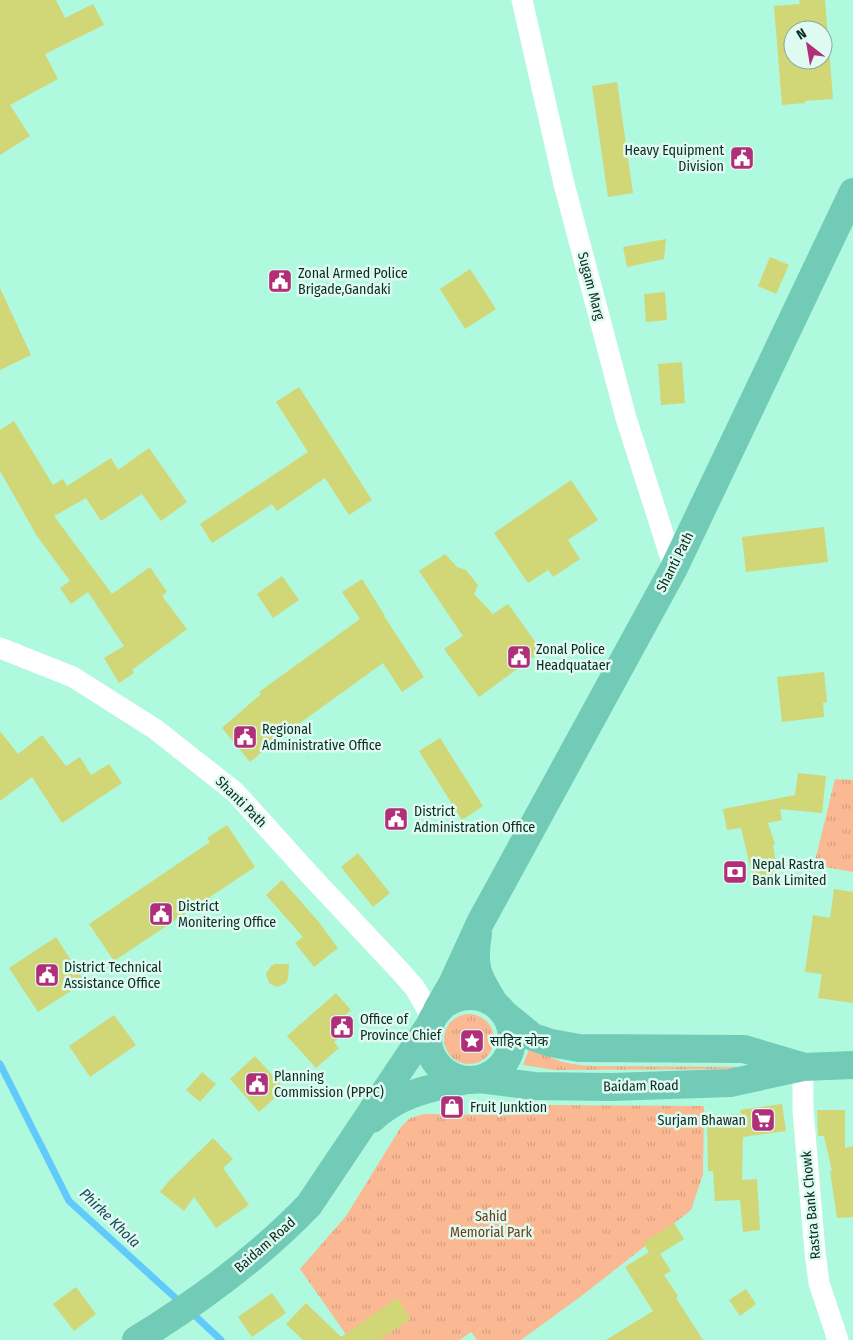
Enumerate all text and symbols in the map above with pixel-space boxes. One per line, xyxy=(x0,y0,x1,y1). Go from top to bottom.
north arrow xyxy=(783,20,833,70)
text: N xyxy=(794,25,810,44)
place label: Heavy Equipment Division xyxy=(625,142,724,175)
public building icon: Heavy Equipment Division xyxy=(729,145,755,171)
street label: Sugam Marg xyxy=(574,250,608,322)
place label: Zonal Armed Police Brigade,Gandaki xyxy=(298,265,408,298)
public building icon: Zonal Armed Police Brigade,Gandaki xyxy=(267,268,293,294)
street label: Shanti Path xyxy=(653,529,697,595)
place label: Zonal Police Headquataer xyxy=(536,641,611,674)
public building icon: Zonal Police Headquataer xyxy=(506,644,532,670)
place label: Regional Administrative Office xyxy=(262,721,382,754)
public building icon: Regional Administrative Office xyxy=(232,724,258,750)
street label: Shanti Path xyxy=(212,773,270,831)
place label: District Administration Office xyxy=(414,803,535,836)
public building icon: District Administration Office xyxy=(383,806,409,832)
place label: Nepal Rastra Bank Limited xyxy=(752,856,827,889)
bank icon: Nepal Rastra Bank Limited xyxy=(722,859,748,885)
place label: District Monitering Office xyxy=(178,898,276,931)
public building icon: District Monitering Office xyxy=(148,901,174,927)
place label: District Technical Assistance Office xyxy=(64,959,162,992)
public building icon: District Technical Assistance Office xyxy=(34,962,60,988)
place label: Office of Province Chief xyxy=(360,1011,443,1044)
public building icon: Office of Province Chief xyxy=(329,1014,355,1040)
place icon: साहिद चोक xyxy=(459,1028,485,1054)
place label: साहिद चोक xyxy=(490,1033,548,1050)
place label: Planning Commission (PPPC) xyxy=(274,1068,384,1101)
public building icon: Planning Commission (PPPC) xyxy=(244,1071,270,1097)
street label: Baidam Road xyxy=(603,1077,679,1095)
shop icon: Fruit Junktion xyxy=(439,1094,465,1120)
place label: Fruit Junktion xyxy=(470,1099,547,1116)
supermarket icon: Surjam Bhawan xyxy=(750,1107,776,1133)
place label: Surjam Bhawan xyxy=(657,1112,746,1129)
street label: Rastra Bank Chowk xyxy=(798,1150,824,1260)
water label: Phirke Khola xyxy=(76,1185,144,1252)
park label: Sahid Memorial Park xyxy=(450,1208,532,1241)
street label: Baidam Road xyxy=(231,1214,299,1276)

